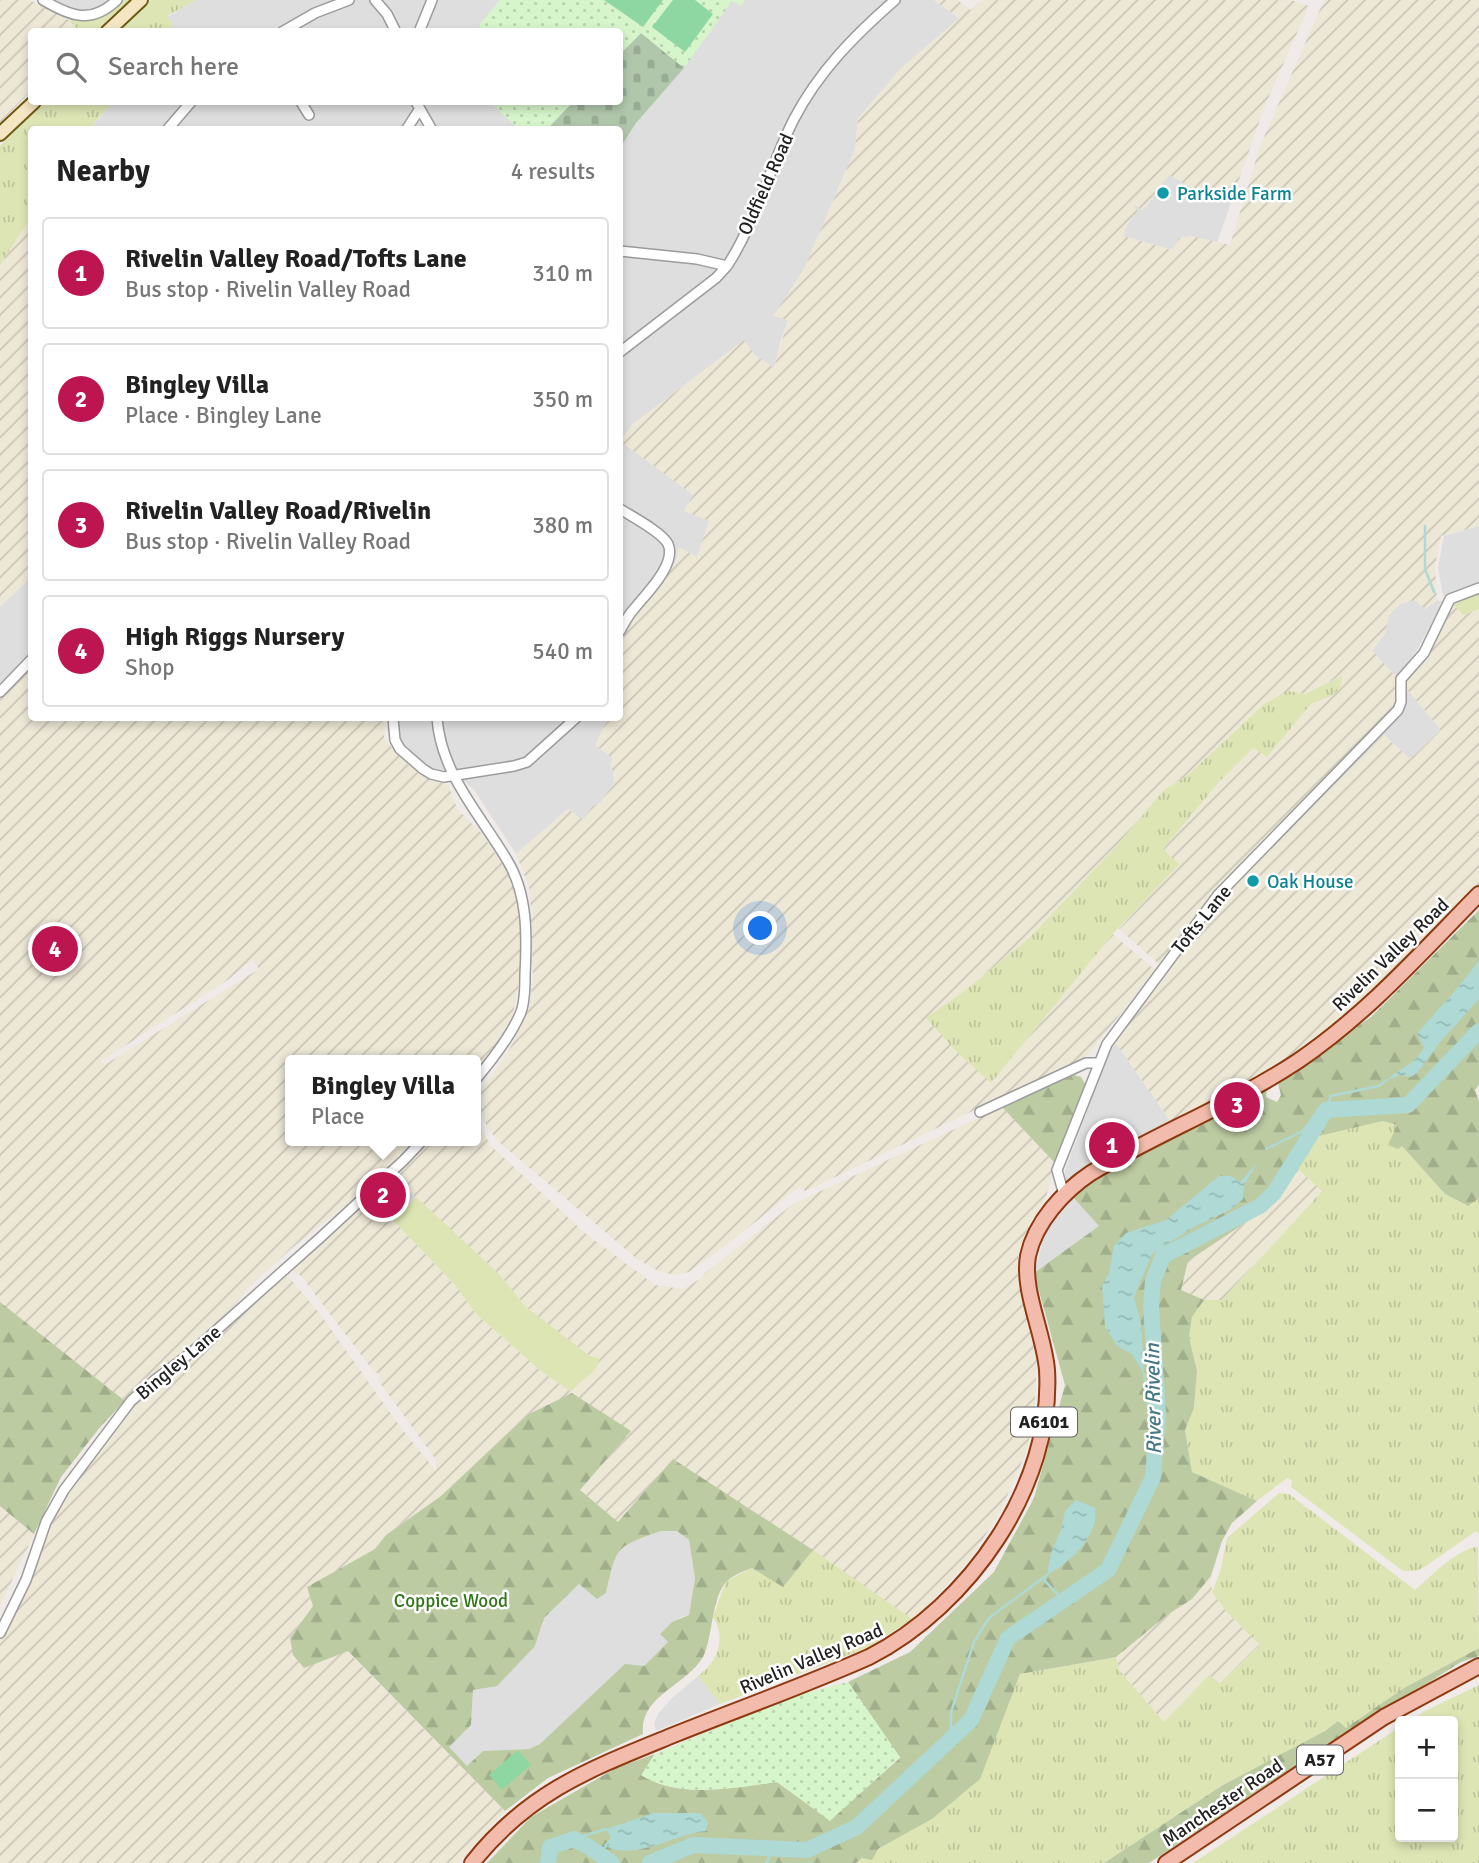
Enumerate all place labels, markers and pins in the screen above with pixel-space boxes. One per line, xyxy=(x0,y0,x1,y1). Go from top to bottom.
place label: Parkside Farm xyxy=(1177,182,1292,206)
marker: Parkside Farm xyxy=(1155,185,1171,201)
place label: Oak House xyxy=(1267,870,1354,894)
marker: Oak House xyxy=(1245,873,1261,889)
pin: 4 xyxy=(32,923,78,975)
pin: 3 xyxy=(1214,1079,1260,1131)
pin: 1 xyxy=(1089,1119,1135,1171)
pin: 2 xyxy=(360,1169,406,1221)

